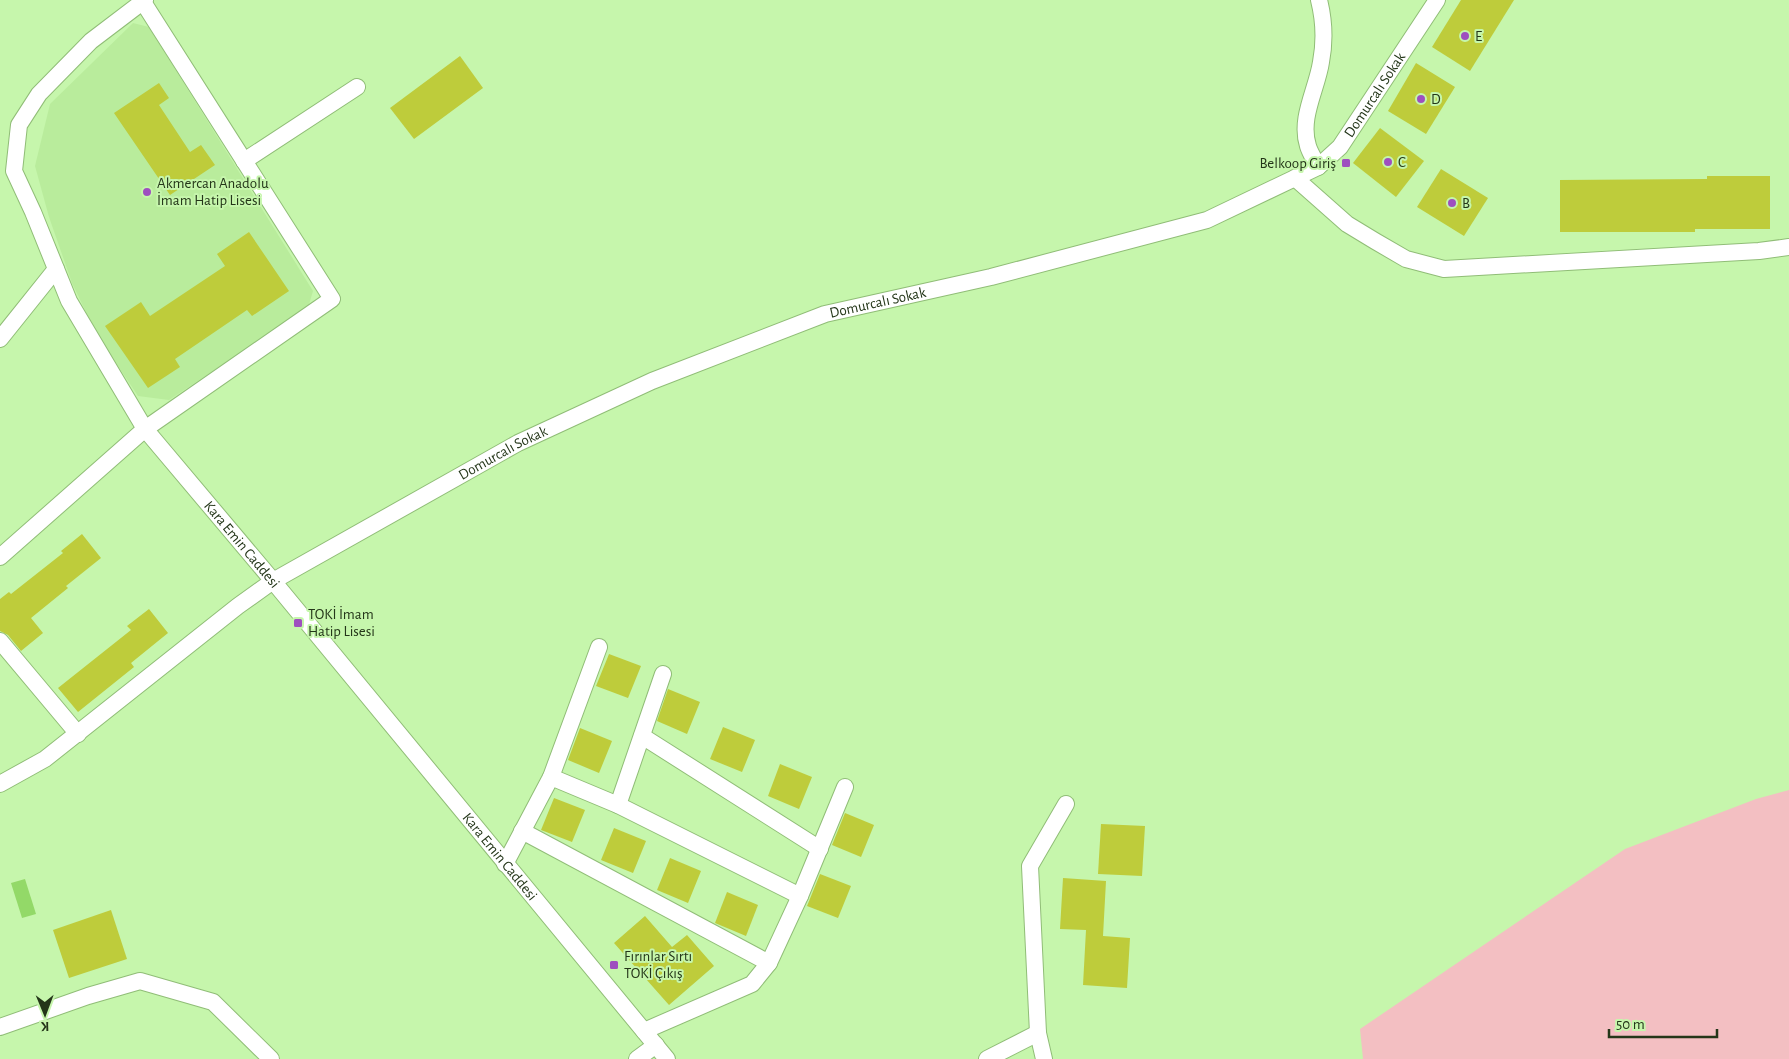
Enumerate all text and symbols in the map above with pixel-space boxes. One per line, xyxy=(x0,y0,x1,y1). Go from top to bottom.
place label: E xyxy=(1475,29,1482,44)
marker: E xyxy=(1459,30,1471,42)
street label: Domurcalı Sokak xyxy=(1342,50,1408,140)
place label: D xyxy=(1431,92,1441,107)
marker: D xyxy=(1415,93,1427,105)
place label: C xyxy=(1398,155,1406,170)
place label: Belkoop Giriş xyxy=(1259,156,1336,171)
marker: C xyxy=(1382,156,1394,168)
marker: Belkoop Giriş xyxy=(1340,157,1352,169)
place label: Akmercan Anadolu İmam Hatip Lisesi xyxy=(157,176,269,208)
marker: Akmercan Anadolu İmam Hatip Lisesi xyxy=(141,186,153,198)
place label: B xyxy=(1462,196,1470,211)
marker: B xyxy=(1446,197,1458,209)
street label: Domurcalı Sokak xyxy=(828,285,927,321)
street label: Domurcalı Sokak xyxy=(456,424,550,483)
street label: Kara Emin Caddesi xyxy=(201,498,282,591)
place label: TOKİ İmam Hatip Lisesi xyxy=(308,605,375,639)
marker: TOKİ İmam Hatip Lisesi xyxy=(292,617,304,629)
street label: Kara Emin Caddesi xyxy=(459,810,540,903)
place label: Fırınlar Sırtı TOKİ Çıkış xyxy=(624,949,692,981)
marker: Fırınlar Sırtı TOKİ Çıkış xyxy=(608,959,620,971)
north arrow xyxy=(20,989,70,1039)
scale bar xyxy=(1609,1006,1716,1038)
text: 50 m xyxy=(1616,1017,1645,1032)
text: K xyxy=(40,1019,49,1033)

